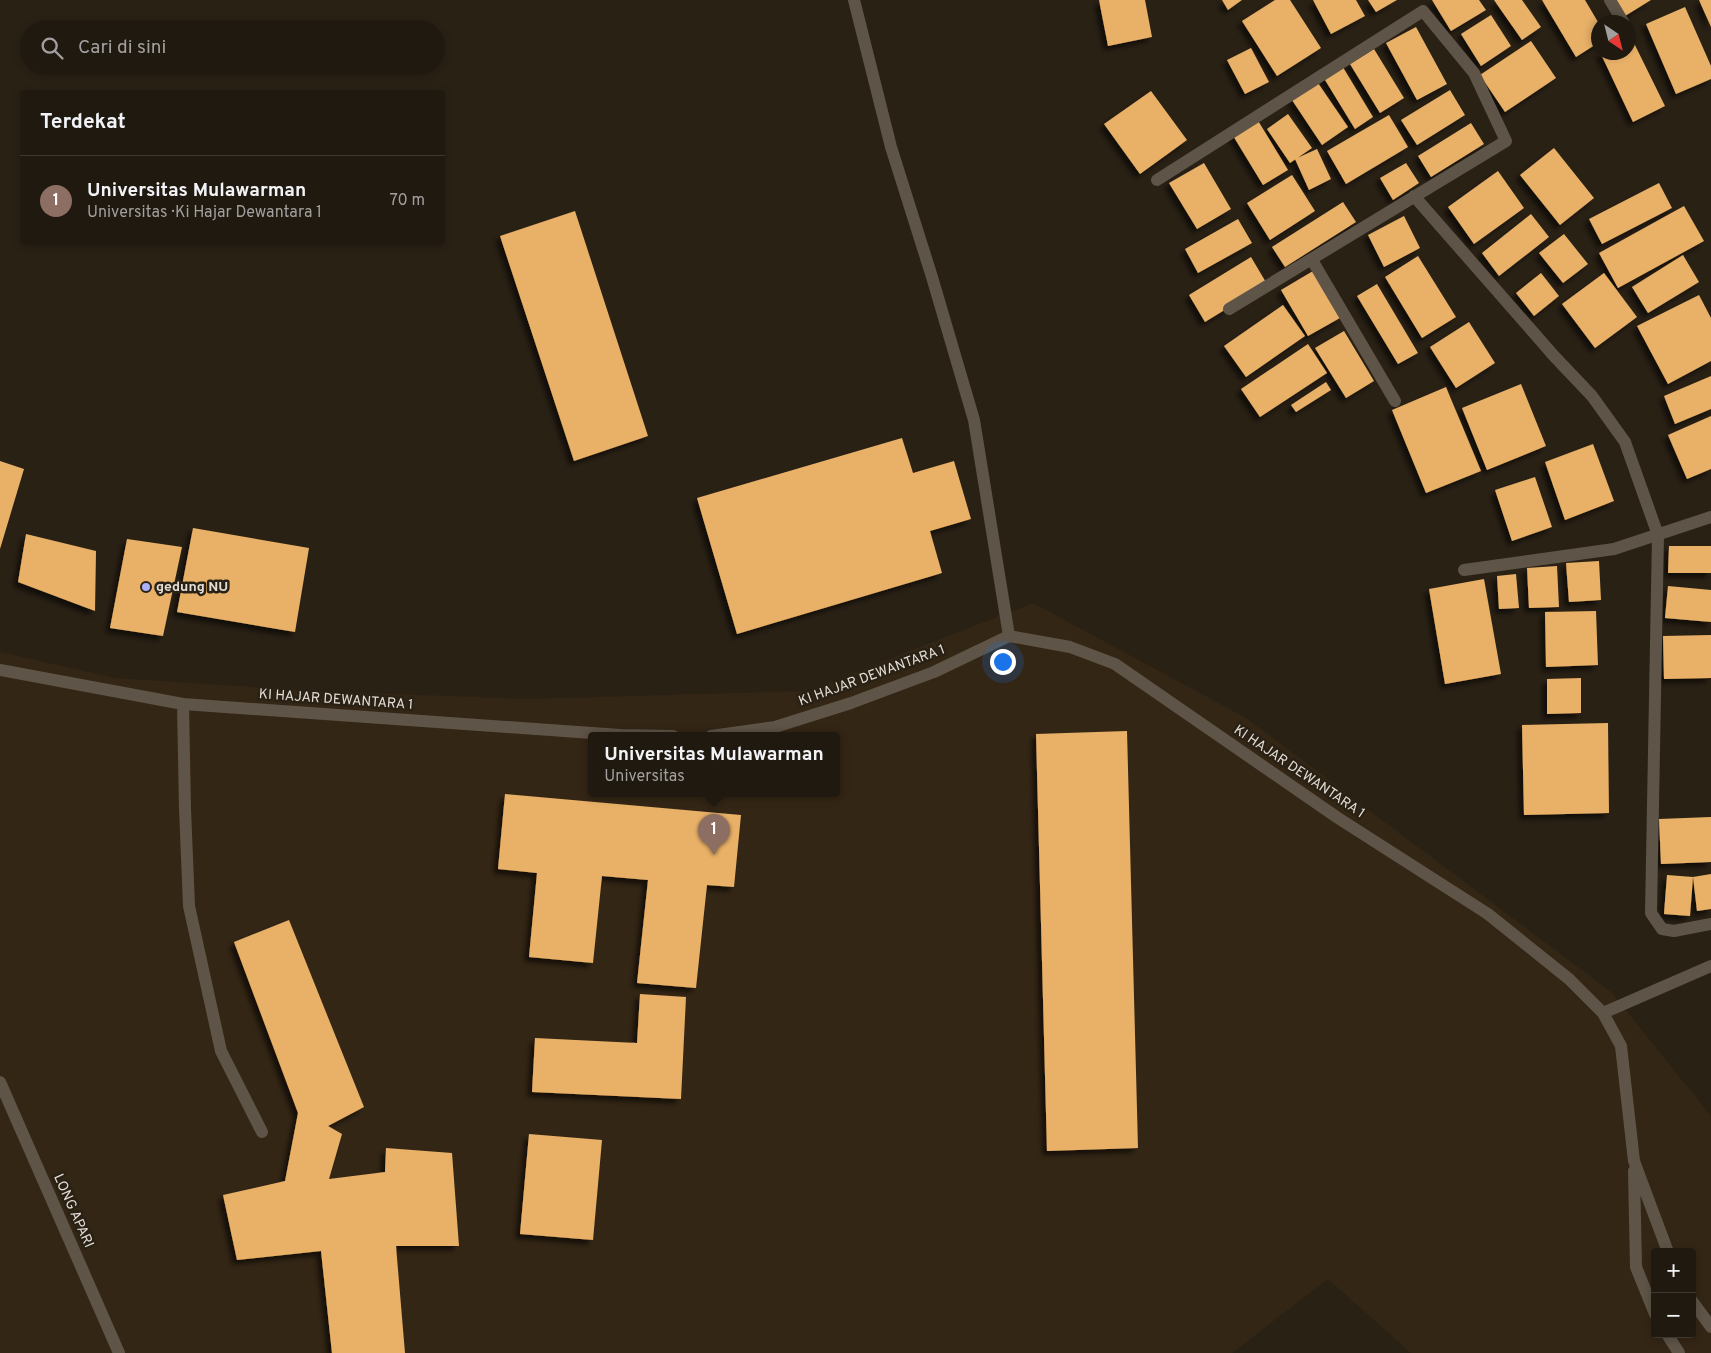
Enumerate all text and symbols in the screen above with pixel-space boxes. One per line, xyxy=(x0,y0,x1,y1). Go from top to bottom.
north arrow xyxy=(1591,15,1636,60)
search box xyxy=(20,20,445,75)
icon: search xyxy=(38,34,66,62)
text: Cari di sini xyxy=(78,36,166,60)
text: Terdekat xyxy=(40,109,126,136)
text: Universitas Mulawarman xyxy=(87,179,306,203)
text: 1 xyxy=(53,191,59,211)
text: 70 m xyxy=(390,191,425,211)
text: Universitas · Ki Hajar Dewantara 1 xyxy=(87,203,322,223)
place label: gedung NU xyxy=(156,579,228,596)
marker: gedung NU xyxy=(140,581,152,593)
street label: KI HAJAR DEWANTARA 1 xyxy=(796,642,948,710)
your location xyxy=(990,649,1016,675)
street label: KI HAJAR DEWANTARA 1 xyxy=(258,686,414,714)
street label: KI HAJAR DEWANTARA 1 xyxy=(1230,722,1368,822)
popup xyxy=(588,732,840,797)
text: Universitas Mulawarman xyxy=(604,743,824,767)
text: Universitas xyxy=(604,767,685,787)
pin: 1 xyxy=(698,814,730,855)
street label: LONG APARI xyxy=(49,1171,97,1251)
map controls xyxy=(1651,1248,1696,1338)
button: + xyxy=(1651,1248,1696,1293)
button: − xyxy=(1651,1293,1696,1338)

